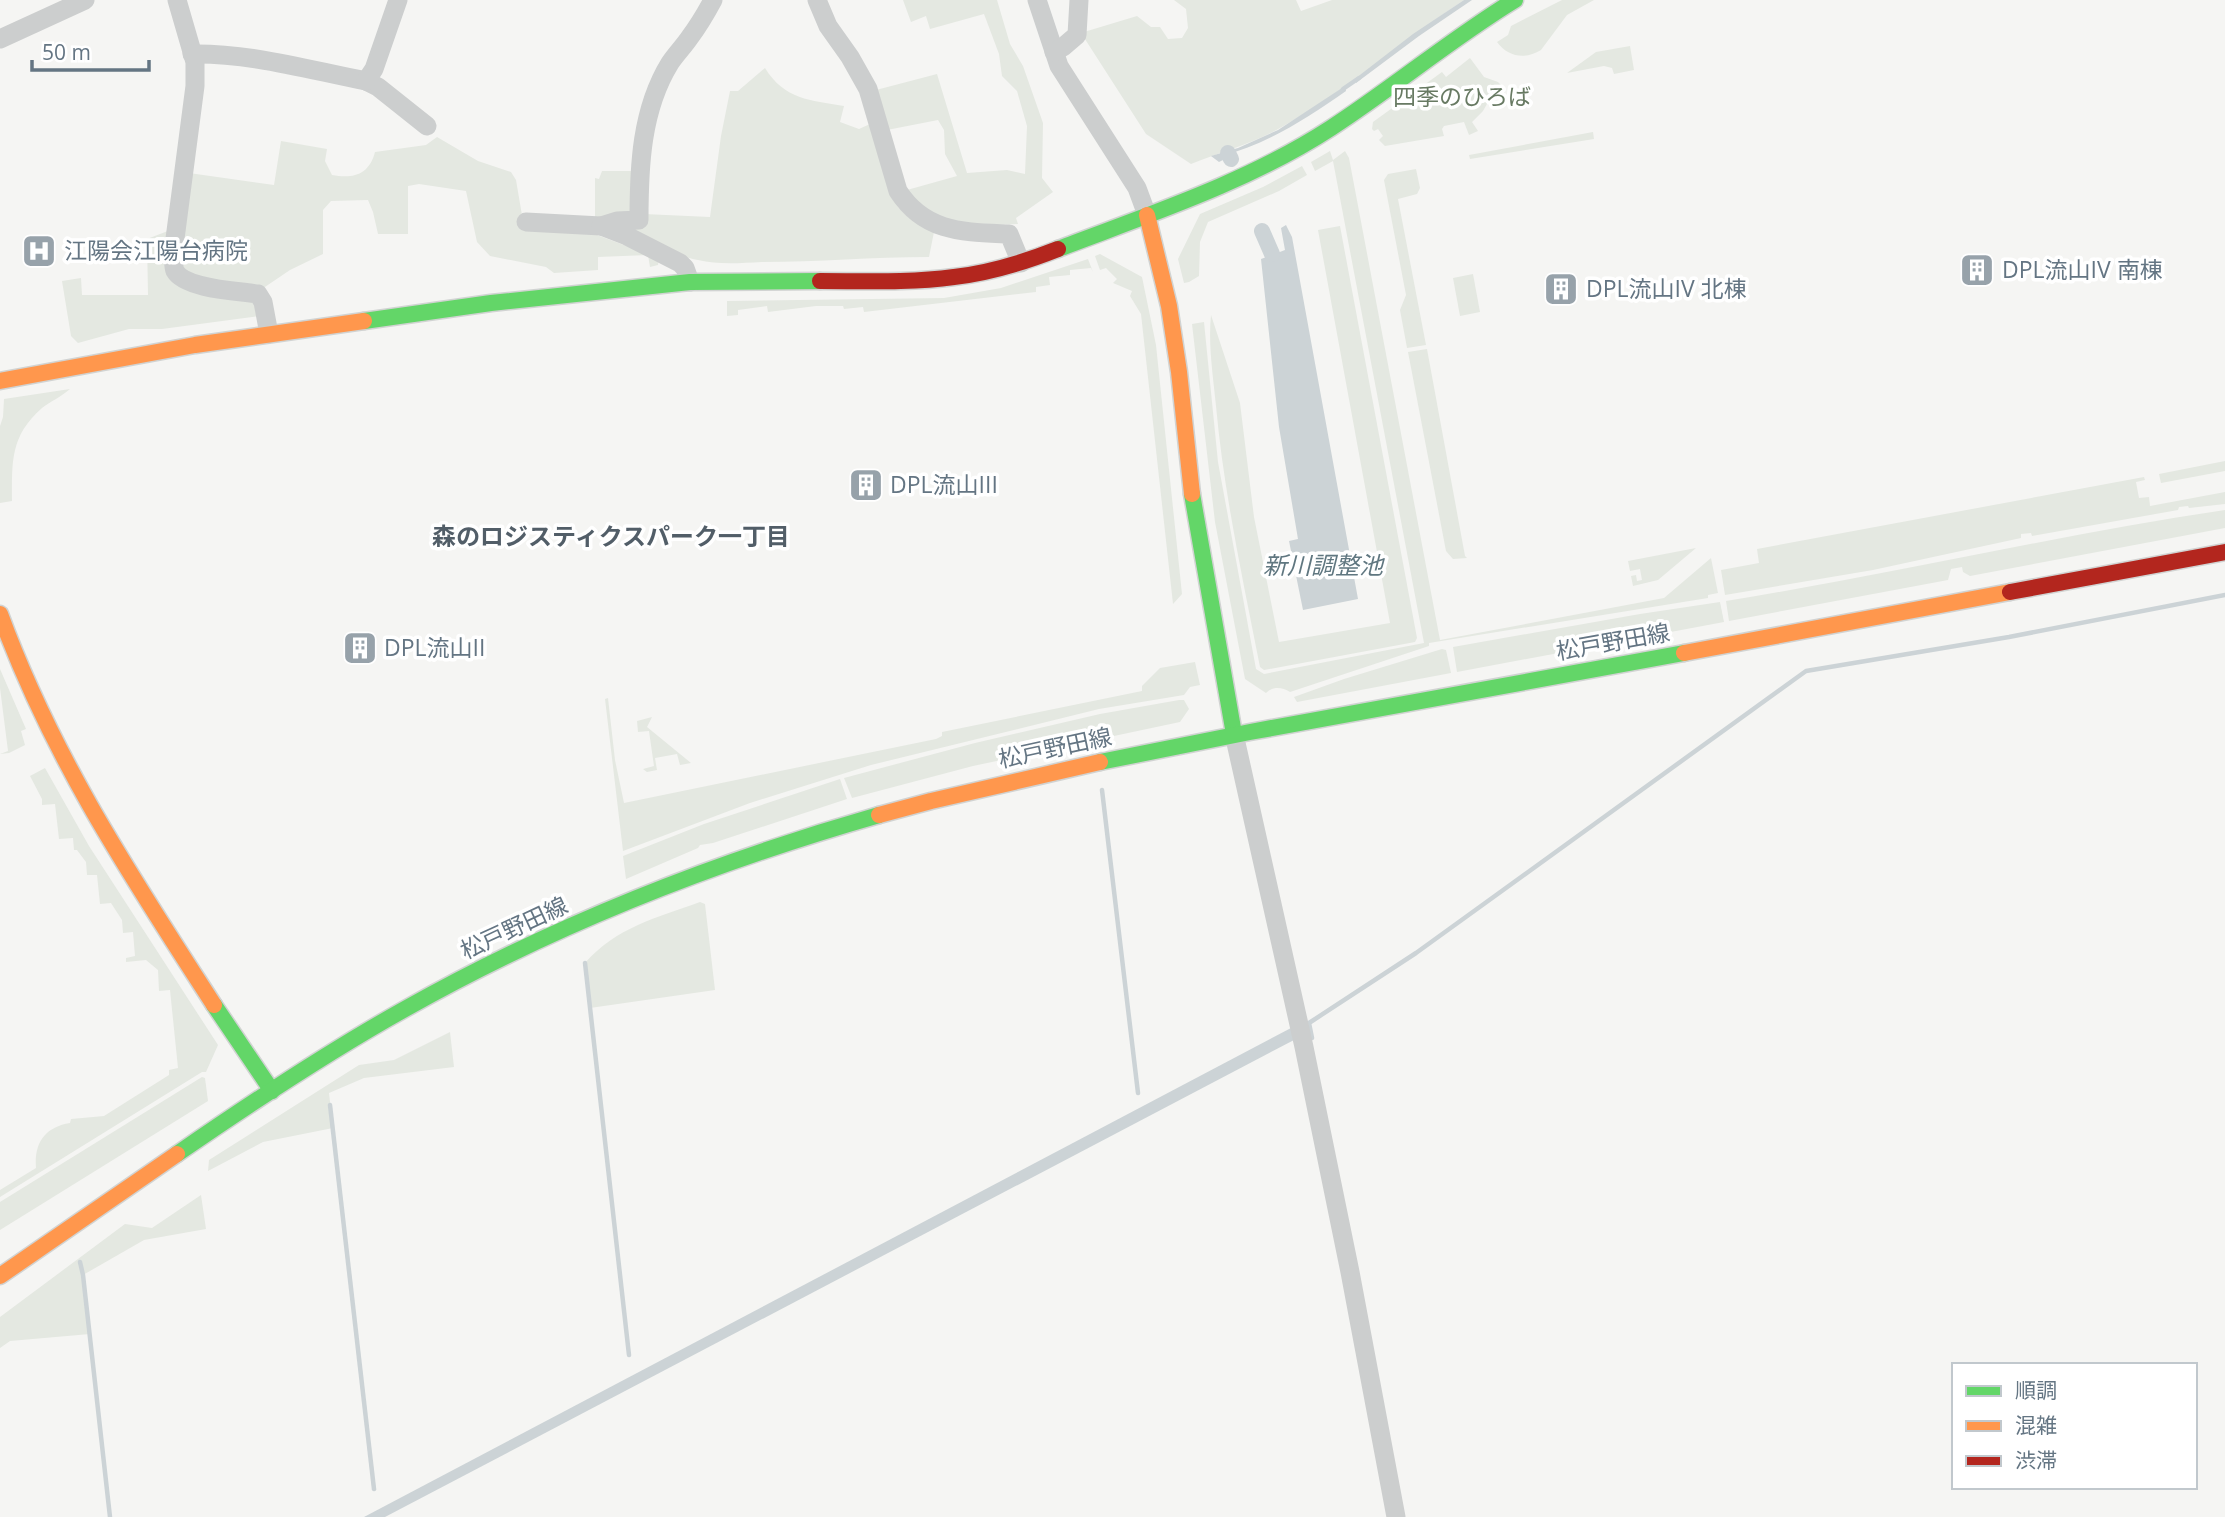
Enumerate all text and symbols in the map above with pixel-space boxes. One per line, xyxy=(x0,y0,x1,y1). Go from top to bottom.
scale bar xyxy=(32,28,149,72)
text: 50 m xyxy=(42,38,91,66)
park label: 四季のひろば xyxy=(1393,80,1531,112)
hospital icon: 江陽会江陽台病院 xyxy=(20,232,58,270)
place label: 江陽会江陽台病院 xyxy=(64,234,248,266)
building icon: DPL流山IV 南棟 xyxy=(1958,251,1996,289)
place label: DPL流山IV 南棟 xyxy=(2002,253,2163,285)
building icon: DPL流山IV 北棟 xyxy=(1542,270,1580,308)
place label: DPL流山IV 北棟 xyxy=(1586,272,1747,304)
building icon: DPL流山III xyxy=(847,466,885,504)
place label: DPL流山III xyxy=(890,468,998,500)
district label: 森のロジスティクスパーク一丁目 xyxy=(432,519,790,552)
water label: 新川調整池 xyxy=(1263,548,1385,581)
street label: 松戸野田線 xyxy=(1553,615,1672,667)
building icon: DPL流山II xyxy=(341,629,379,667)
place label: DPL流山II xyxy=(384,631,485,663)
street label: 松戸野田線 xyxy=(995,719,1114,775)
street label: 松戸野田線 xyxy=(455,888,572,966)
legend xyxy=(1952,1363,2197,1489)
text: 順調 xyxy=(2015,1376,2057,1404)
text: 混雑 xyxy=(2015,1411,2057,1439)
text: 渋滞 xyxy=(2015,1446,2057,1474)

